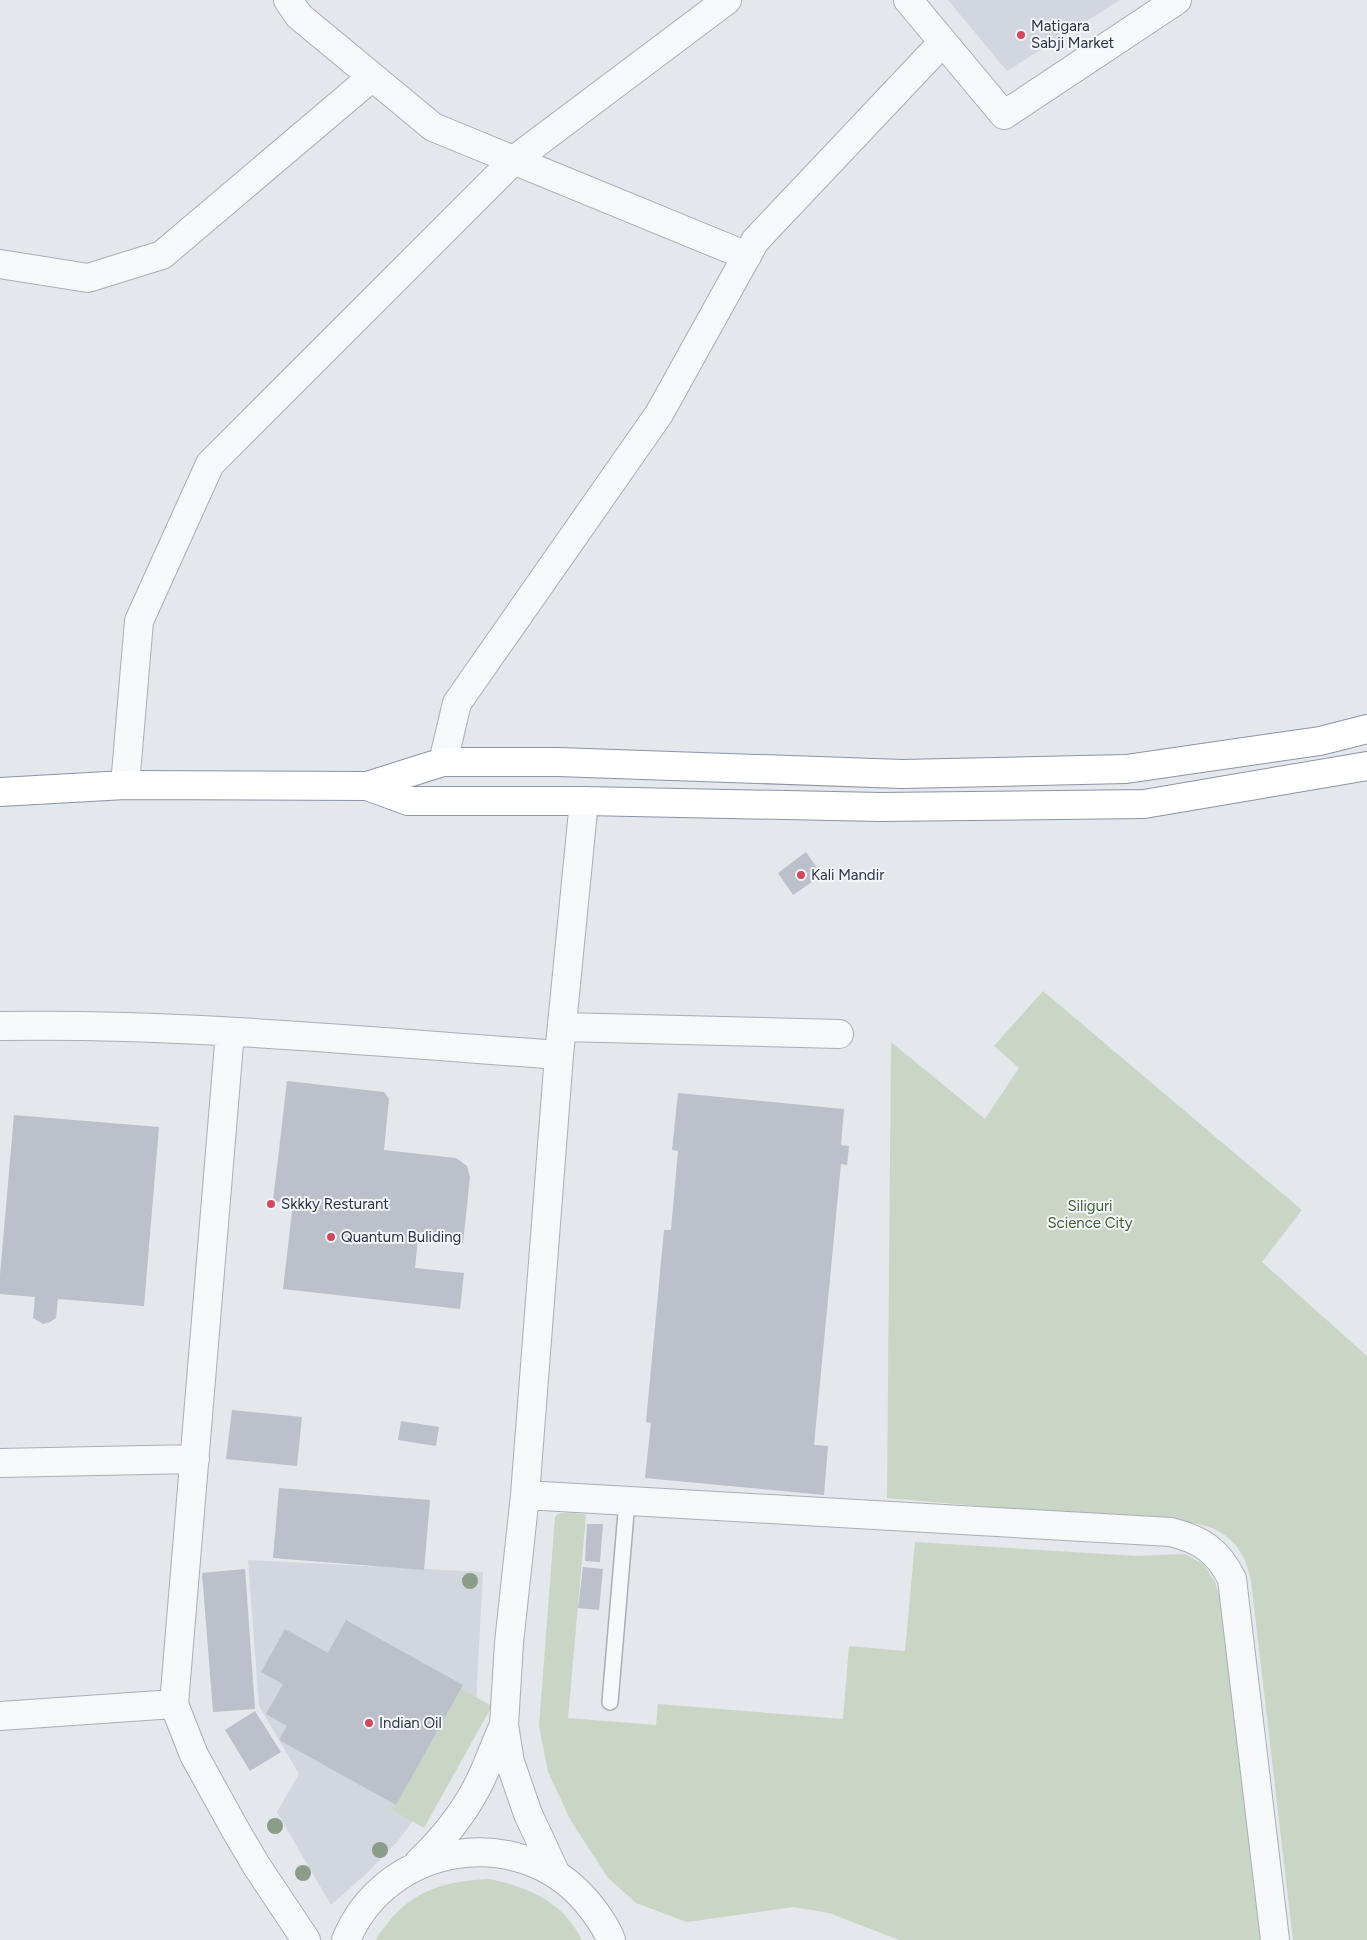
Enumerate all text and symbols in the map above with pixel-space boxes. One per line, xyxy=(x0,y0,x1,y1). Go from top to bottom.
place label: Matigara Sabji Market xyxy=(1031,17,1115,52)
marker: Matigara Sabji Market xyxy=(1015,29,1027,41)
place label: Kali Mandir xyxy=(811,866,884,884)
marker: Kali Mandir xyxy=(795,869,807,881)
place label: Skkky Resturant xyxy=(281,1195,389,1213)
park label: Siliguri Science City xyxy=(1047,1197,1133,1232)
marker: Skkky Resturant xyxy=(265,1198,277,1210)
place label: Quantum Buliding xyxy=(341,1228,461,1246)
marker: Quantum Buliding xyxy=(325,1231,337,1243)
place label: Indian Oil xyxy=(379,1714,442,1732)
marker: Indian Oil xyxy=(363,1717,375,1729)

